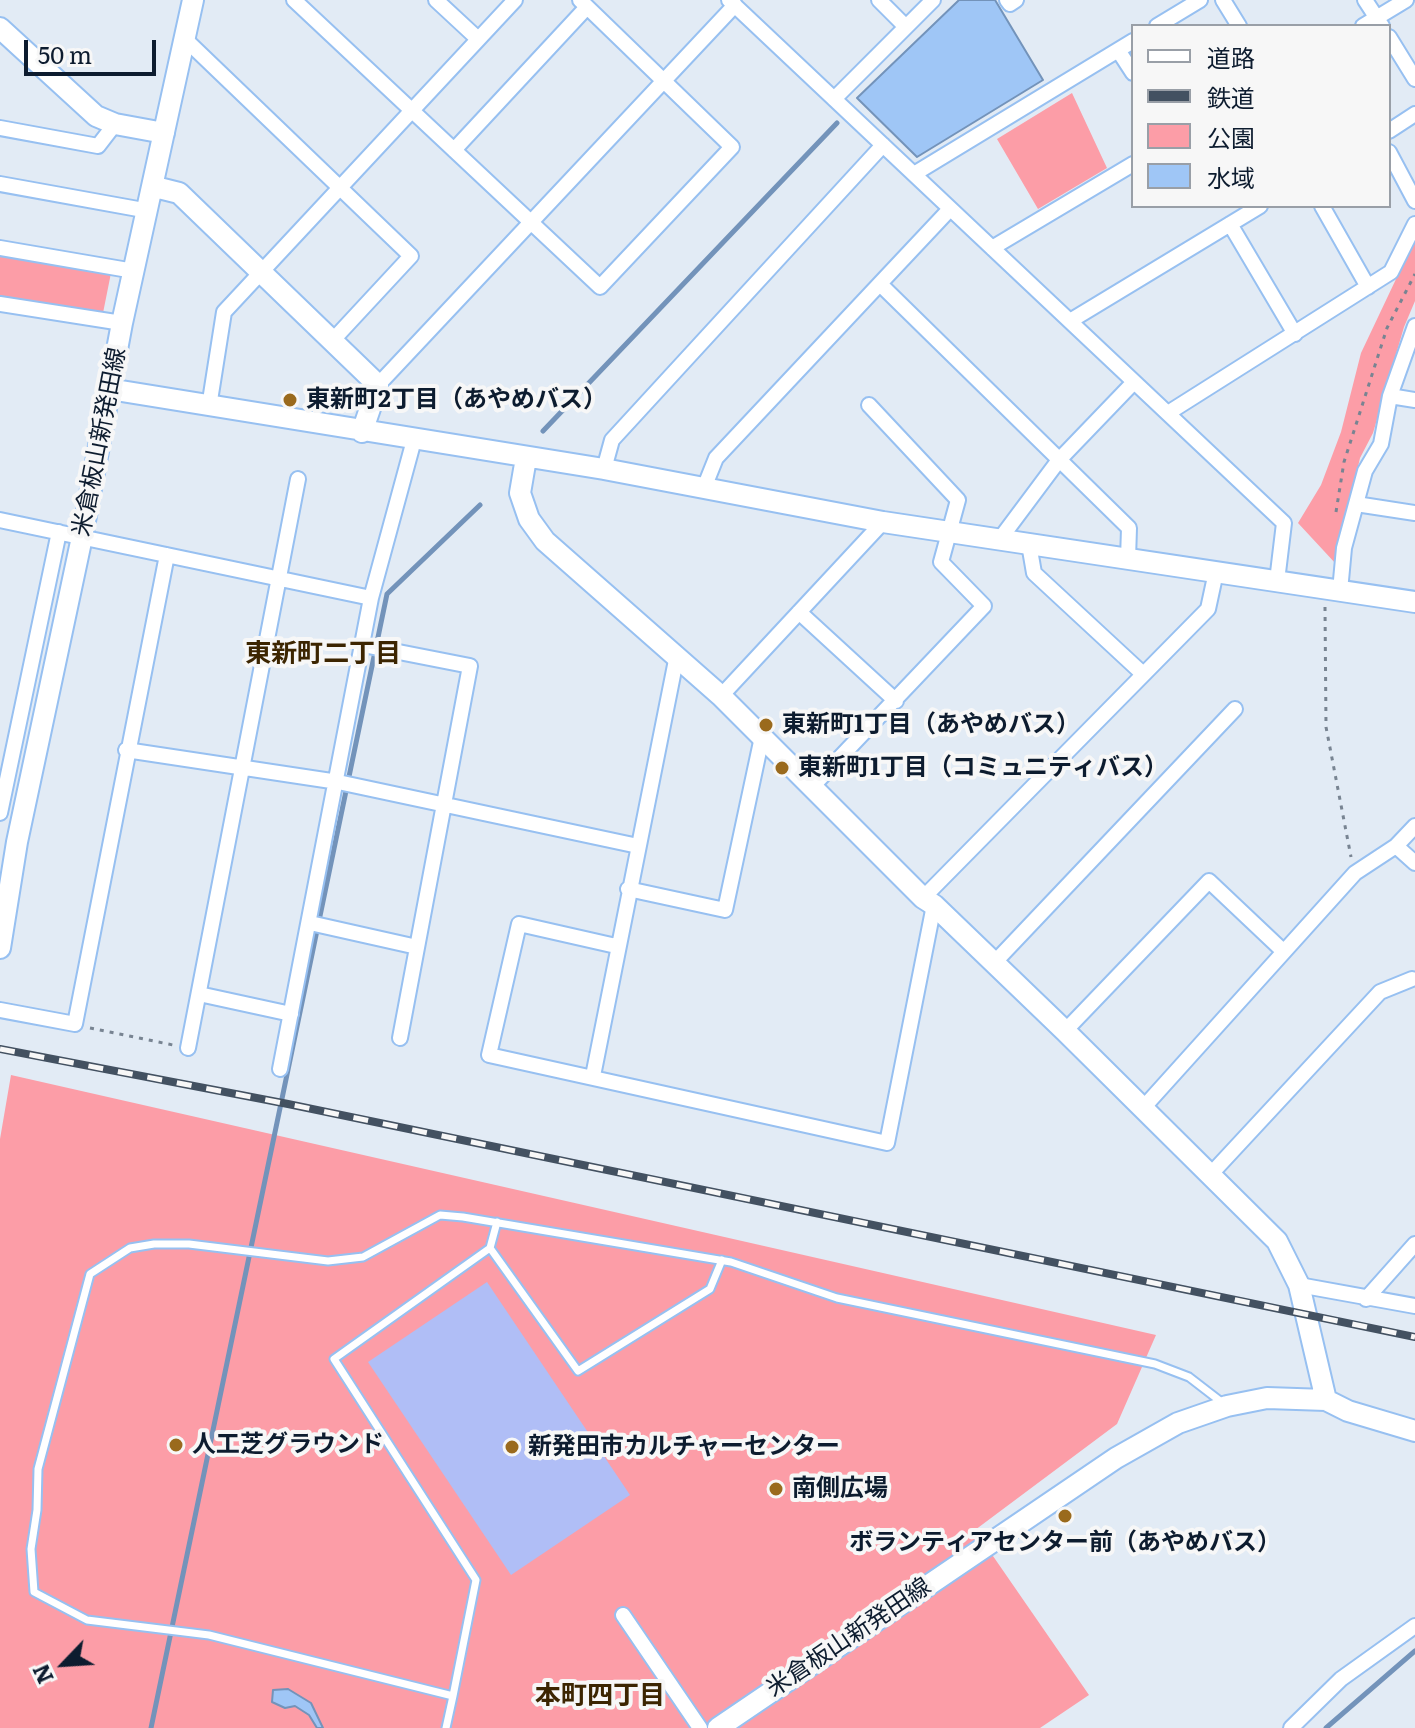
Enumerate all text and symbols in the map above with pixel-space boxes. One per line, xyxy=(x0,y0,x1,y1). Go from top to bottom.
scale bar xyxy=(28,24,160,74)
legend xyxy=(1131,24,1391,208)
text: 50 m xyxy=(38,36,92,71)
text: 道路 xyxy=(1207,39,1255,74)
text: 鉄道 xyxy=(1207,79,1255,114)
text: 公園 xyxy=(1207,119,1255,154)
text: 水域 xyxy=(1207,159,1255,194)
street label: 米倉板山新発田線 xyxy=(68,345,132,539)
place label: 東新町2丁目（あやめバス） xyxy=(306,386,607,414)
marker: 東新町2丁目（あやめバス） xyxy=(281,391,299,409)
district label: 東新町二丁目 xyxy=(245,638,401,670)
place label: 東新町1丁目（あやめバス） xyxy=(782,711,1080,739)
marker: 東新町1丁目（あやめバス） xyxy=(757,716,775,734)
place label: 東新町1丁目（コミュニティバス） xyxy=(798,754,1168,782)
marker: 東新町1丁目（コミュニティバス） xyxy=(773,759,791,777)
place label: 人工芝グラウンド xyxy=(192,1431,384,1459)
place label: 新発田市カルチャーセンター xyxy=(528,1433,840,1461)
marker: 人工芝グラウンド xyxy=(167,1436,185,1454)
marker: 新発田市カルチャーセンター xyxy=(503,1438,521,1456)
place label: 南側広場 xyxy=(792,1475,888,1503)
marker: 南側広場 xyxy=(767,1480,785,1498)
marker: ボランティアセンター前（あやめバス） xyxy=(1056,1507,1074,1525)
place label: ボランティアセンター前（あやめバス） xyxy=(849,1529,1281,1557)
street label: 米倉板山新発田線 xyxy=(761,1572,937,1704)
north arrow xyxy=(24,1624,104,1704)
text: N xyxy=(23,1659,61,1690)
district label: 本町四丁目 xyxy=(535,1680,665,1712)

